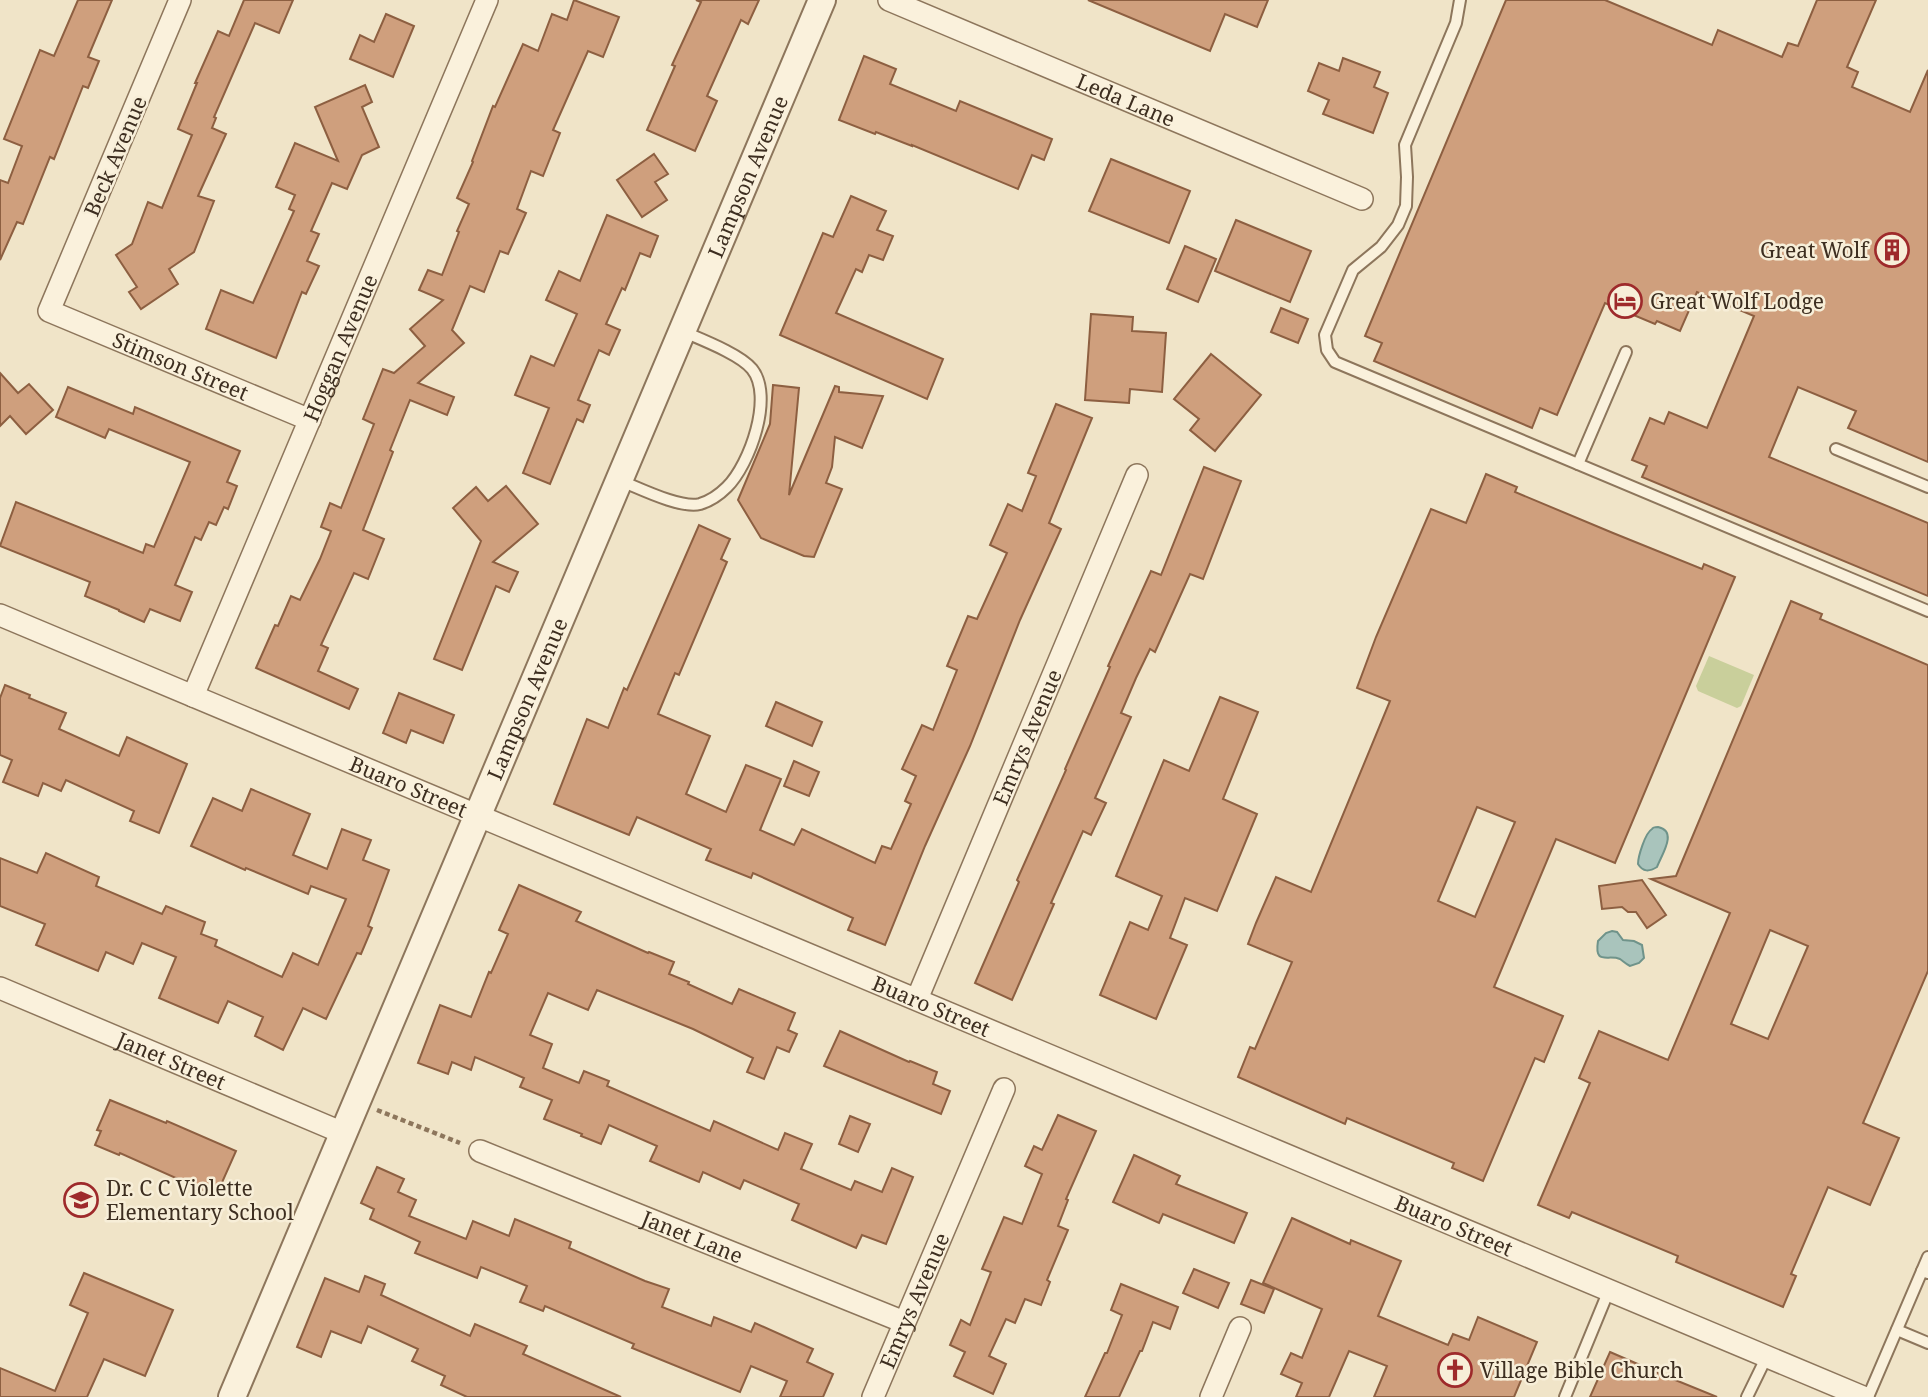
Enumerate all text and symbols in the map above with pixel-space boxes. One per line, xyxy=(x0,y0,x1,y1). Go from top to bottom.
street label: Leda Lane xyxy=(1072,67,1179,133)
street label: Lampson Avenue xyxy=(701,91,794,262)
street label: Beck Avenue xyxy=(77,92,153,220)
building icon: Great Wolf xyxy=(1873,231,1911,269)
place label: Great Wolf xyxy=(1760,236,1870,264)
street label: Hoggan Avenue xyxy=(297,270,384,426)
hotel icon: Great Wolf Lodge xyxy=(1606,282,1644,320)
place label: Great Wolf Lodge xyxy=(1650,287,1824,315)
street label: Stimson Street xyxy=(108,325,253,407)
street label: Lampson Avenue xyxy=(480,613,574,784)
street label: Emrys Avenue xyxy=(986,665,1068,809)
street label: Buaro Street xyxy=(345,749,472,824)
street label: Buaro Street xyxy=(868,969,994,1043)
street label: Janet Street xyxy=(112,1025,230,1096)
place label: Dr. C C Violette Elementary School xyxy=(106,1174,294,1226)
school or university icon: Dr. C C Violette Elementary School xyxy=(62,1181,100,1219)
street label: Buaro Street xyxy=(1391,1188,1517,1262)
street label: Janet Lane xyxy=(637,1203,747,1270)
street label: Emrys Avenue xyxy=(873,1228,955,1372)
church icon: Village Bible Church xyxy=(1436,1351,1474,1389)
place label: Village Bible Church xyxy=(1480,1356,1683,1384)

